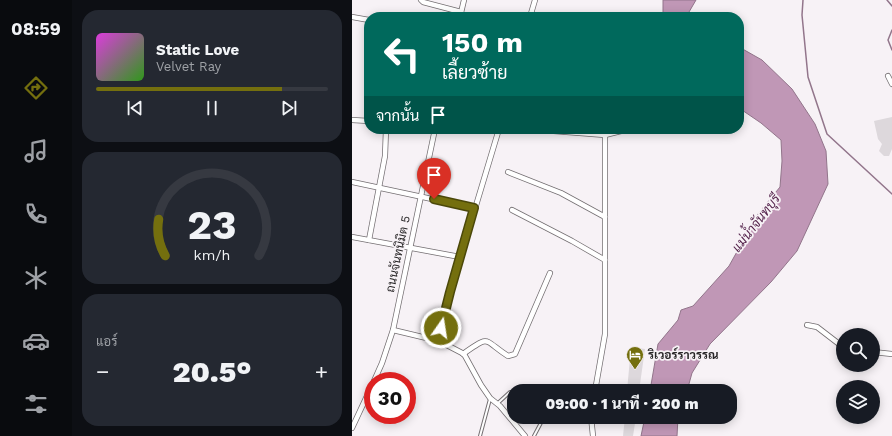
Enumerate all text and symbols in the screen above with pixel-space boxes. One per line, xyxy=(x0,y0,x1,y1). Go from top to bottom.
text: 08:59 xyxy=(11,18,61,39)
text: 150 m xyxy=(442,26,523,59)
icon: left xyxy=(376,28,428,80)
text: Static Love xyxy=(156,41,239,59)
text: Velvet Ray xyxy=(156,59,221,74)
text: เลี้ยวซ้าย xyxy=(442,62,508,83)
icon: directions xyxy=(22,74,50,102)
icon: previous xyxy=(124,97,146,119)
icon: pause xyxy=(201,97,223,119)
icon: next xyxy=(278,97,300,119)
icon: arrive xyxy=(427,104,449,126)
text: จากนั้น xyxy=(376,107,419,125)
icon: music xyxy=(22,137,50,165)
pin xyxy=(417,158,451,199)
icon: arrive xyxy=(423,164,445,186)
water label: แม่น้ำจันทบุรี xyxy=(725,187,785,256)
icon: phone xyxy=(22,200,50,228)
text: 23 xyxy=(187,200,237,249)
street label: ถนนจันทนิมิต 5 xyxy=(383,214,413,294)
text: km/h xyxy=(194,247,230,263)
icon: climate xyxy=(22,264,50,292)
position arrow xyxy=(420,307,462,349)
icon: car xyxy=(22,327,50,355)
map controls xyxy=(836,328,880,424)
button: search xyxy=(836,328,880,372)
text: แอร์ xyxy=(96,334,117,349)
hotel icon: ริเวอร์ราวรรณ xyxy=(625,345,645,370)
place label: ริเวอร์ราวรรณ xyxy=(647,347,719,362)
text: 20.5° xyxy=(172,354,252,389)
text: − xyxy=(96,359,109,384)
text: + xyxy=(315,359,328,384)
speed limit sign: 30 xyxy=(364,372,416,424)
button: layers xyxy=(836,380,880,424)
icon: filters xyxy=(22,390,50,418)
text: 09:00 · 1 นาที · 200 m xyxy=(546,395,698,413)

